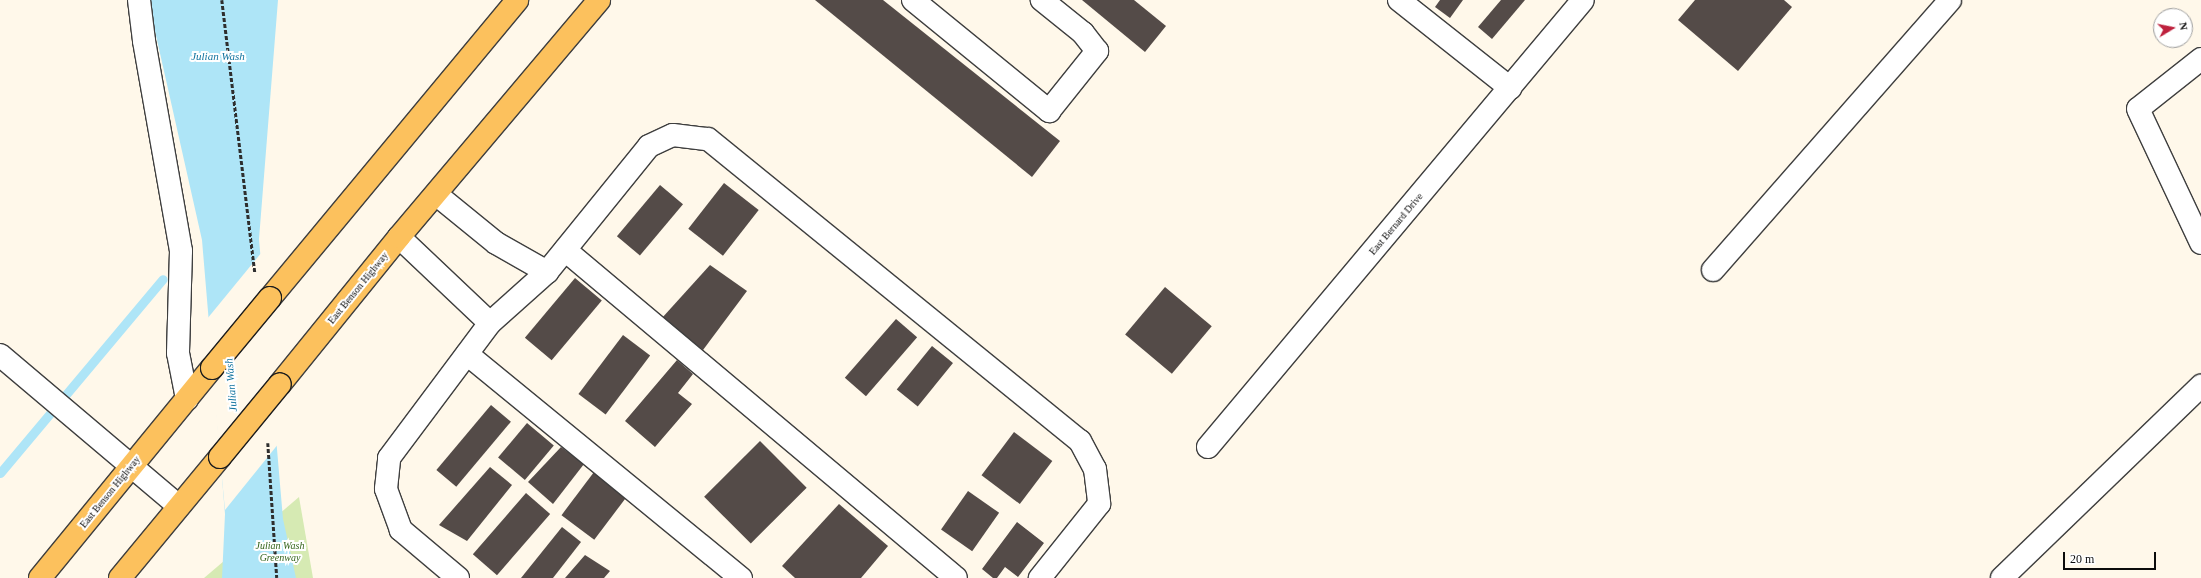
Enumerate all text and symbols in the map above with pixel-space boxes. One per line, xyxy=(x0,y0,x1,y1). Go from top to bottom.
north arrow xyxy=(2153,8,2193,48)
text: N xyxy=(2177,21,2190,31)
water label: Julian Wash xyxy=(191,49,245,63)
street label: East Bernard Drive xyxy=(1367,191,1425,257)
street label: East Benson Highway xyxy=(325,250,391,326)
water label: Julian Wash xyxy=(222,358,240,412)
street label: East Benson Highway xyxy=(77,454,143,530)
park label: Julian Wash Greenway xyxy=(256,539,304,562)
scale bar xyxy=(2065,544,2158,570)
text: 20 m xyxy=(2070,552,2094,566)

